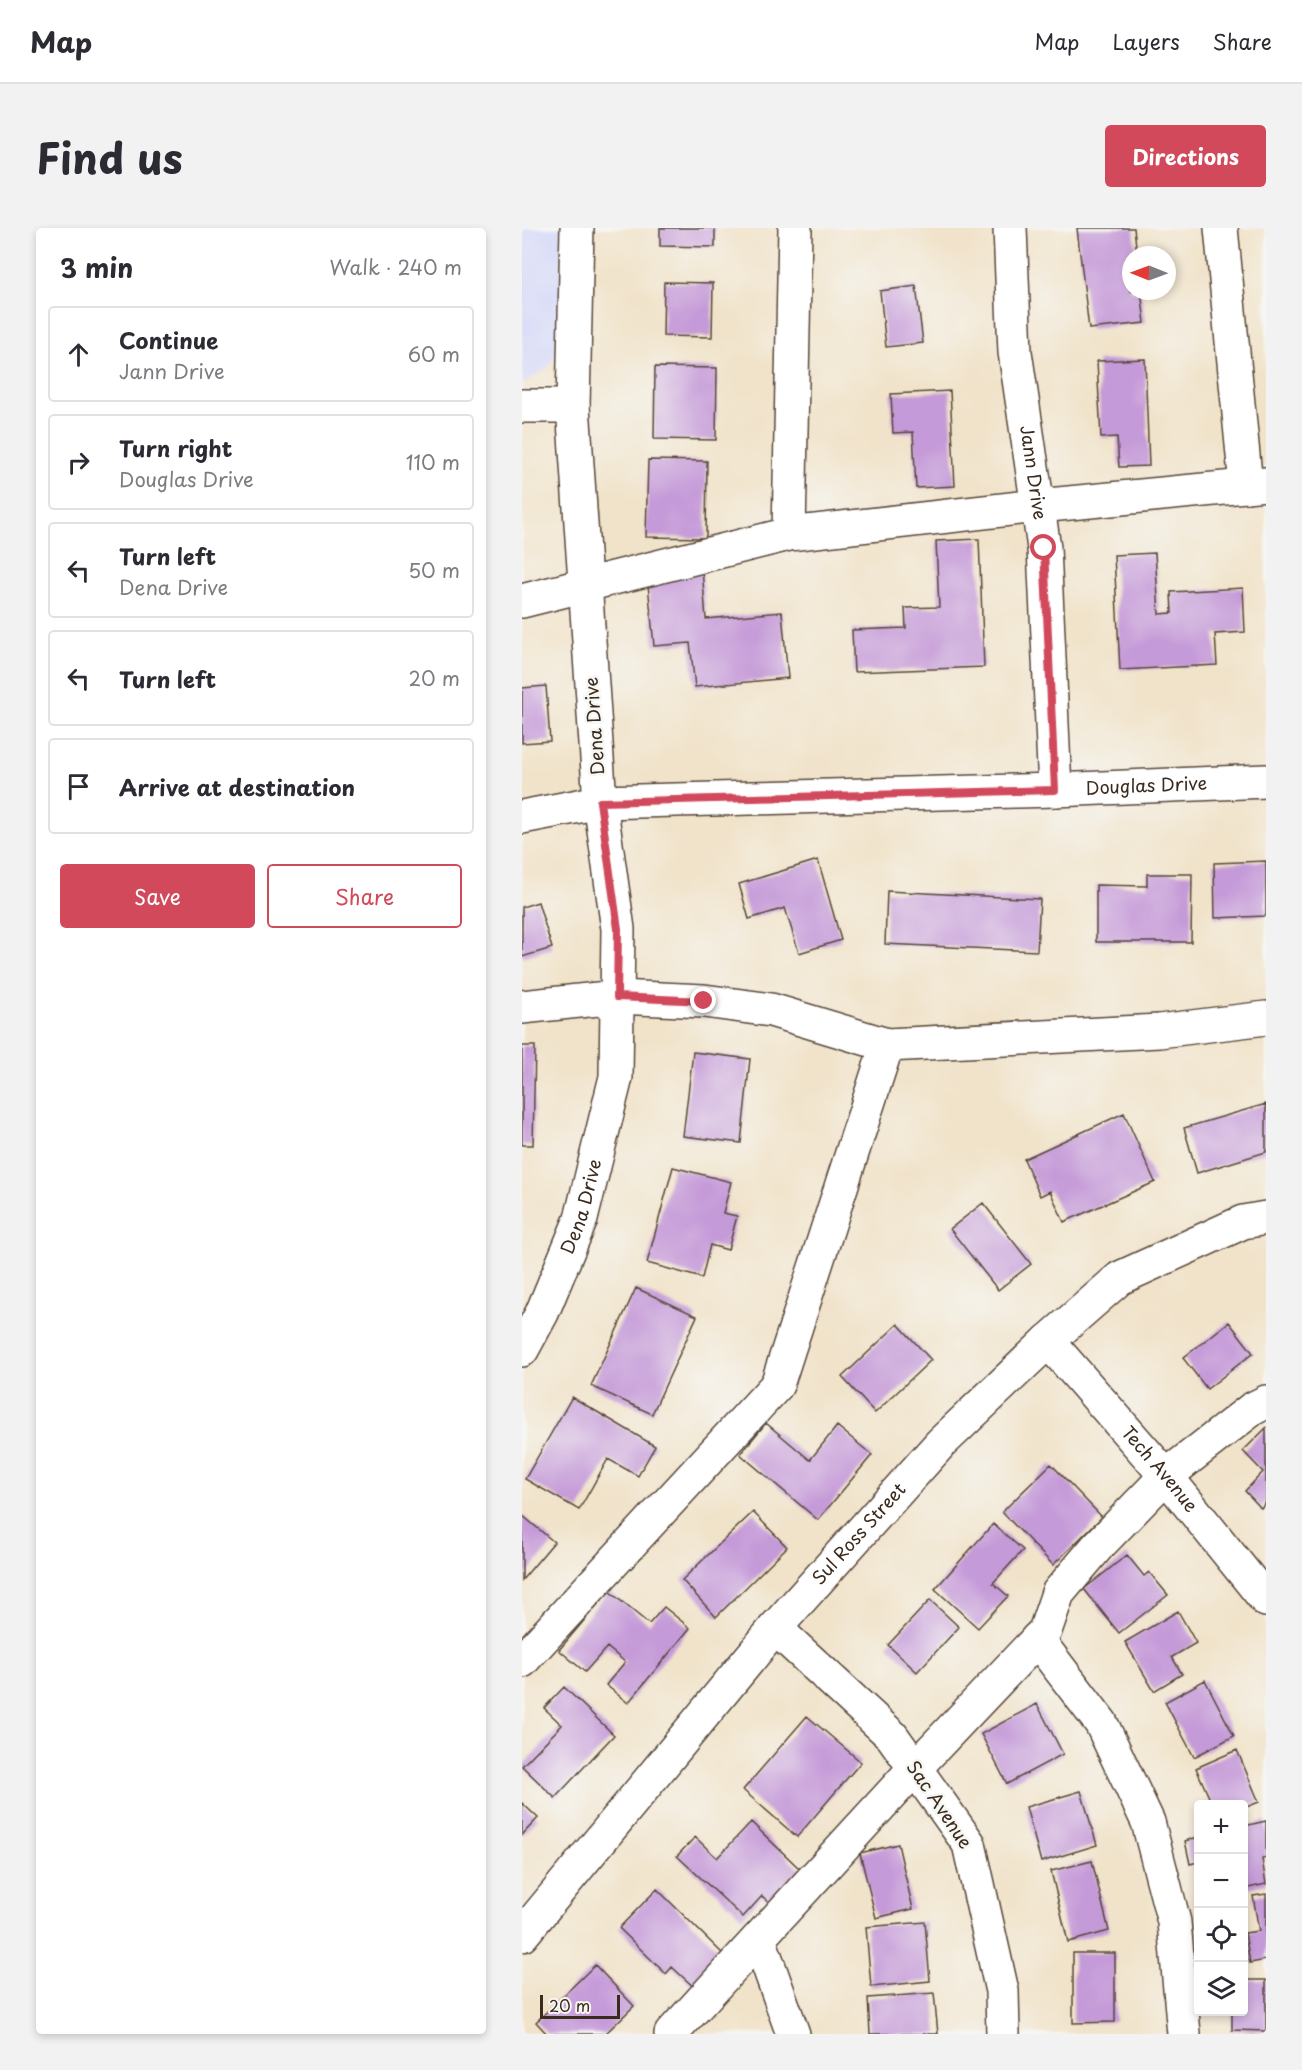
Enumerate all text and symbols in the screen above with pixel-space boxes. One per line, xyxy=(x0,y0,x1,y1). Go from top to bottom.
text: Map xyxy=(30,20,92,63)
text: Map xyxy=(1035,25,1079,57)
text: Layers xyxy=(1112,25,1180,57)
text: Share xyxy=(1213,25,1272,57)
text: Find us xyxy=(36,125,183,188)
button: Directions xyxy=(1105,125,1266,187)
north arrow xyxy=(1122,246,1176,300)
text: 3 min xyxy=(60,248,133,287)
text: Walk · 240 m xyxy=(329,252,462,282)
text: Continue xyxy=(119,323,218,356)
icon: ahead xyxy=(62,338,95,371)
text: 60 m xyxy=(408,339,460,369)
text: Jann Drive xyxy=(119,356,225,386)
street label: Jann Drive xyxy=(1014,423,1055,521)
text: Turn right xyxy=(119,431,232,464)
icon: right xyxy=(62,446,95,479)
text: 110 m xyxy=(406,447,460,477)
text: Douglas Drive xyxy=(119,464,254,494)
route start xyxy=(1030,534,1056,560)
text: Turn left xyxy=(119,539,216,572)
icon: left xyxy=(62,554,95,587)
text: 50 m xyxy=(408,555,460,585)
text: Dena Drive xyxy=(119,572,228,602)
icon: left xyxy=(62,662,95,695)
text: Turn left xyxy=(119,662,216,695)
text: 20 m xyxy=(408,663,460,693)
street label: Dena Drive xyxy=(577,676,610,776)
street label: Douglas Drive xyxy=(1085,769,1207,801)
icon: arrive xyxy=(62,770,95,803)
text: Arrive at destination xyxy=(119,770,355,803)
button: Save xyxy=(60,864,255,928)
button: Share xyxy=(267,864,462,928)
route end xyxy=(690,987,716,1013)
street label: Dena Drive xyxy=(553,1156,607,1258)
street label: Tech Avenue xyxy=(1116,1419,1205,1518)
street label: Sul Ross Street xyxy=(805,1476,911,1590)
street label: Sac Avenue xyxy=(901,1755,980,1854)
map controls xyxy=(1194,1800,1248,2016)
button: + xyxy=(1194,1800,1248,1854)
button: − xyxy=(1194,1854,1248,1908)
button: locate xyxy=(1194,1908,1248,1962)
button: layers xyxy=(1194,1962,1248,2016)
scale bar xyxy=(540,1992,620,2020)
text: 20 m xyxy=(549,1993,590,2017)

